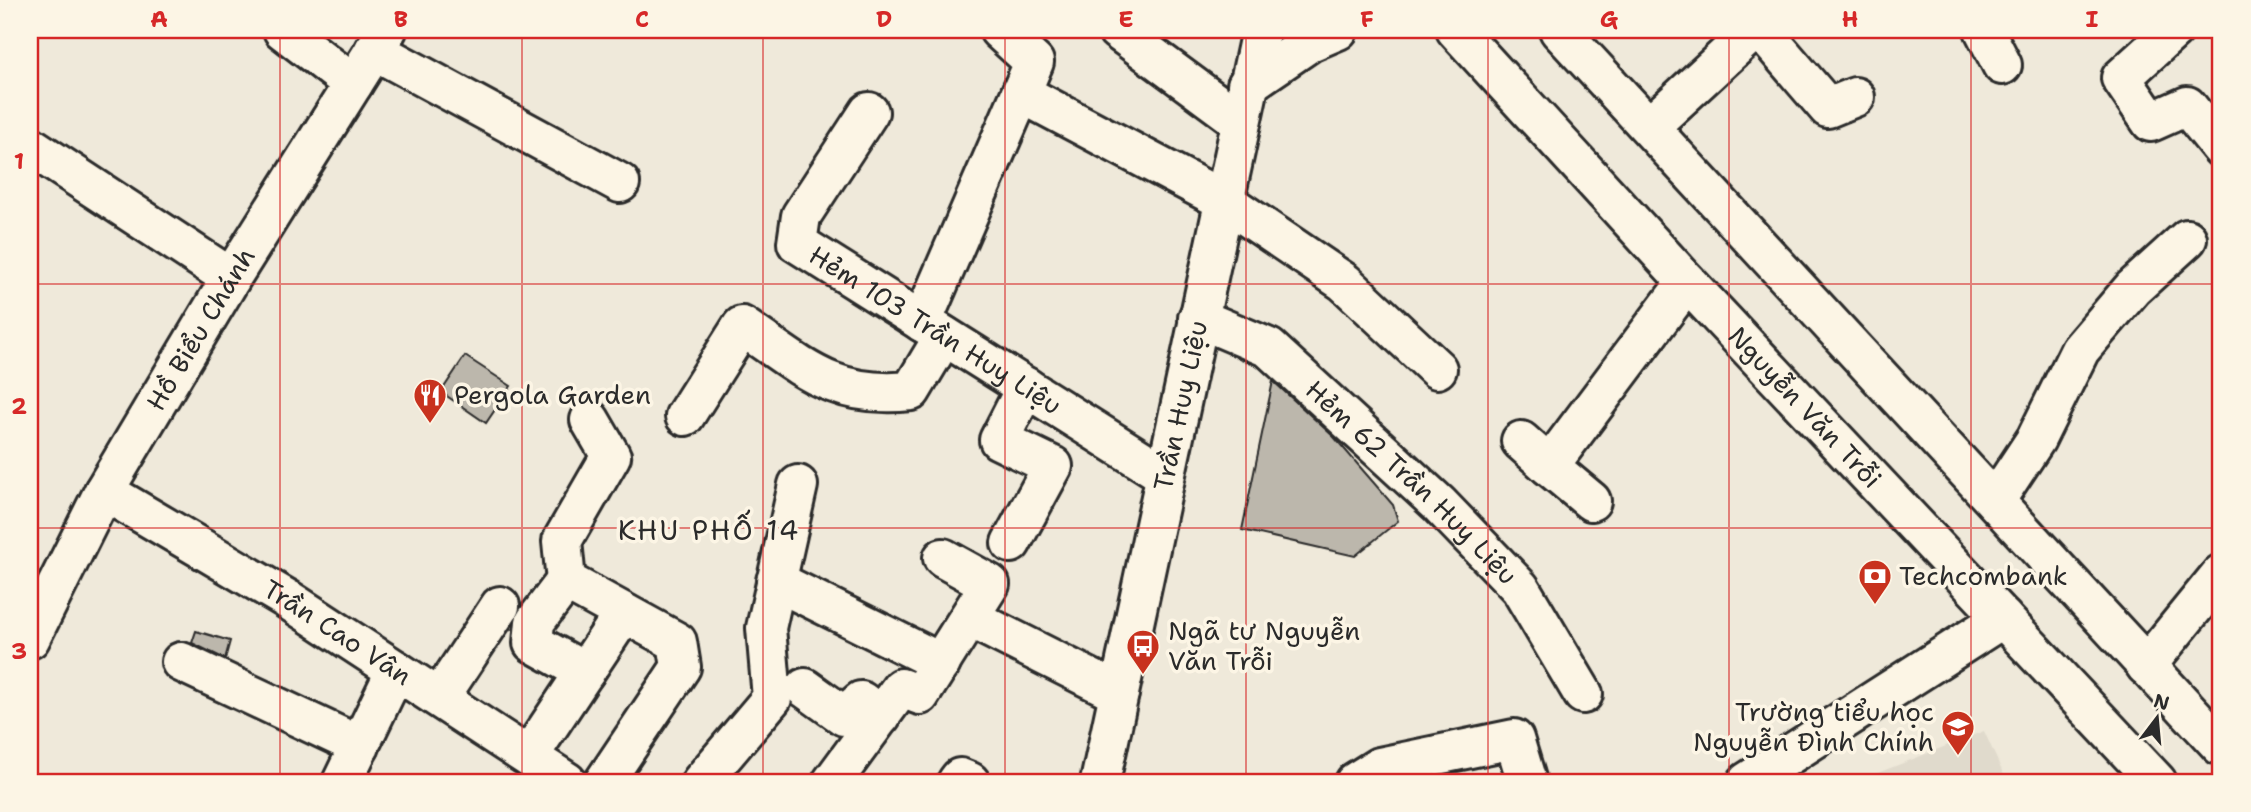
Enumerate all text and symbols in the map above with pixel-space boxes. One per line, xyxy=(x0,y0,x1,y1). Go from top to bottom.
text: A xyxy=(150,4,168,34)
text: B xyxy=(394,4,408,34)
text: C xyxy=(635,4,649,34)
text: D xyxy=(876,4,892,34)
text: E xyxy=(1118,4,1134,34)
text: F xyxy=(1360,4,1374,34)
text: G xyxy=(1600,4,1619,34)
text: H xyxy=(1842,4,1858,34)
text: I xyxy=(2086,4,2099,34)
text: 1 xyxy=(14,146,24,176)
street label: Hẻm 103 Trần Huy Liệu xyxy=(803,237,1068,422)
street label: Hồ Biểu Chánh xyxy=(138,241,263,417)
street label: Trần Huy Liệu xyxy=(1145,317,1215,494)
street label: Nguyễn Văn Trỗi xyxy=(1721,319,1890,495)
street label: Hẻm 62 Trần Huy Liệu xyxy=(1298,372,1525,592)
restaurant icon: Pergola Garden xyxy=(411,376,449,425)
place label: Pergola Garden xyxy=(454,377,651,412)
text: 2 xyxy=(11,391,27,421)
district label: KHU PHỐ 14 xyxy=(618,509,800,549)
bank icon: Techcombank xyxy=(1856,557,1894,606)
place label: Techcombank xyxy=(1899,558,2068,593)
street label: Trần Cao Vân xyxy=(257,571,419,693)
place label: Ngã tư Nguyễn Văn Trỗi xyxy=(1168,613,1360,678)
bus stop icon: Ngã tư Nguyễn Văn Trỗi xyxy=(1124,627,1162,676)
text: 3 xyxy=(11,636,27,666)
north arrow xyxy=(2122,682,2192,752)
text: N xyxy=(2151,688,2172,716)
place label: Trường tiểu học Nguyễn Đình Chính xyxy=(1693,694,1934,759)
school or university icon: Trường tiểu học Nguyễn Đình Chính xyxy=(1939,708,1977,757)

